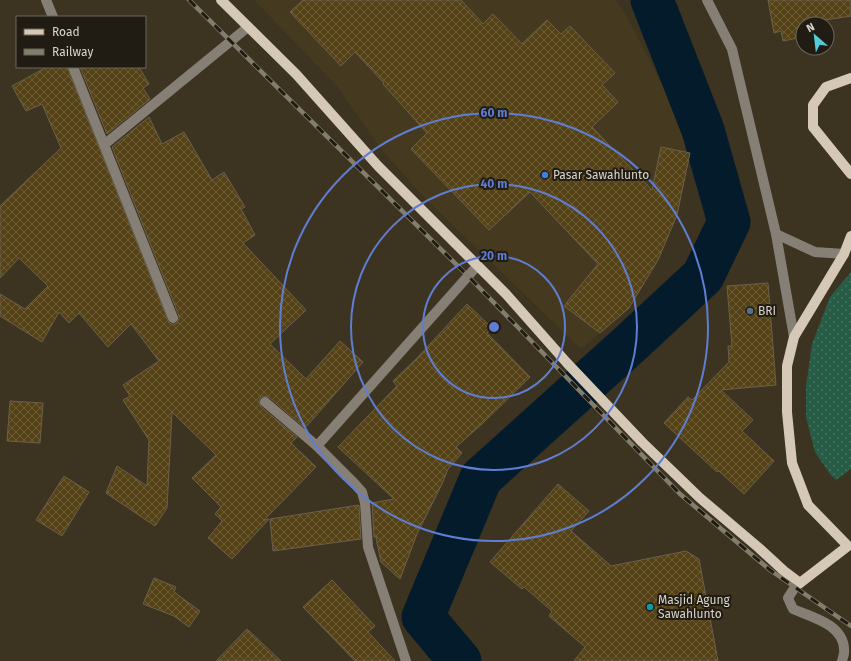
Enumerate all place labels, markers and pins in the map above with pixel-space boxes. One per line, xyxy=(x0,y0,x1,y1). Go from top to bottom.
place label: Pasar Sawahlunto xyxy=(553,168,649,182)
marker: Pasar Sawahlunto xyxy=(540,170,550,180)
place label: BRI xyxy=(758,304,776,318)
marker: BRI xyxy=(745,306,755,316)
centre of rings xyxy=(487,320,501,334)
place label: Masjid Agung Sawahlunto xyxy=(658,593,730,621)
marker: Masjid Agung Sawahlunto xyxy=(645,602,655,612)

